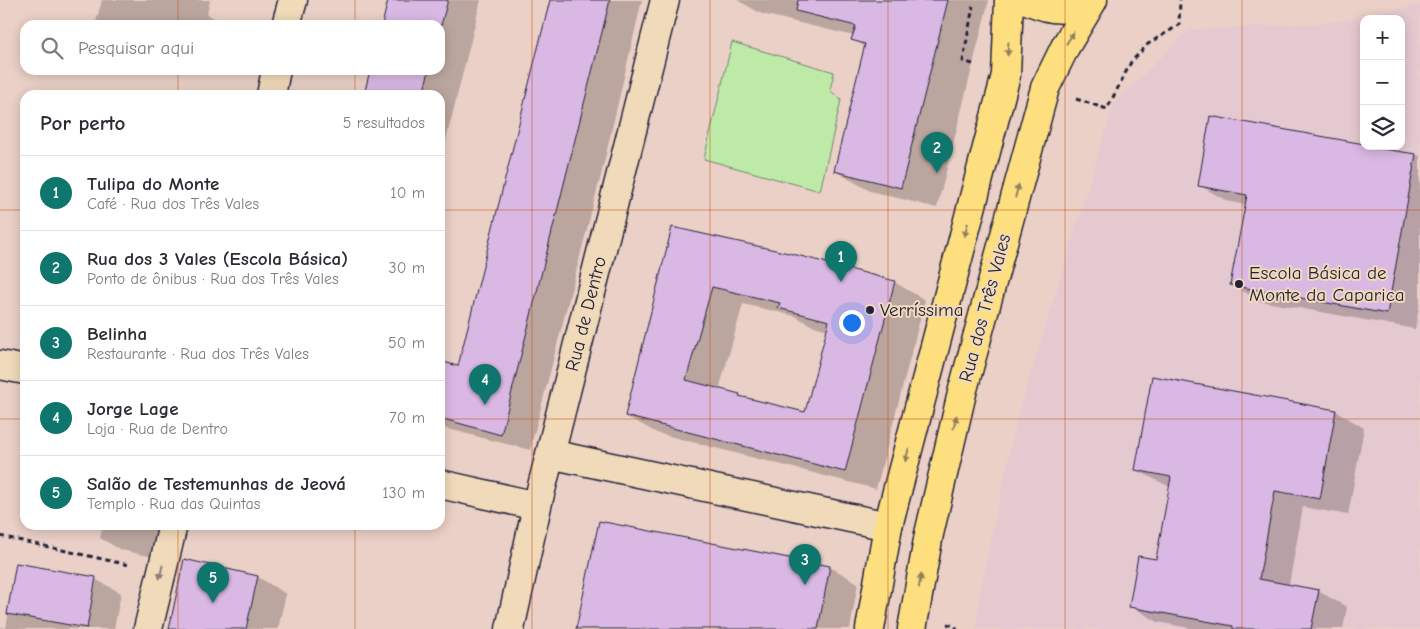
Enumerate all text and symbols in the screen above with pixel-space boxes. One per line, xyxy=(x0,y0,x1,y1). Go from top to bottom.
map controls xyxy=(1360,15,1405,150)
button: + xyxy=(1360,15,1405,60)
search box xyxy=(20,20,445,75)
one-way arrow xyxy=(1065,32,1075,45)
icon: search xyxy=(38,34,66,62)
text: Pesquisar aqui xyxy=(78,37,194,59)
one-way arrow xyxy=(1004,41,1012,57)
button: − xyxy=(1360,60,1405,105)
button: layers xyxy=(1360,105,1405,150)
text: Por perto xyxy=(40,111,125,135)
text: 5 resultados xyxy=(343,114,425,132)
pin: 2 xyxy=(921,132,953,173)
text: Tulipa do Monte xyxy=(87,173,219,195)
text: 1 xyxy=(53,184,59,202)
text: 10 m xyxy=(390,184,425,202)
one-way arrow xyxy=(1014,184,1022,199)
text: Café · Rua dos Três Vales xyxy=(87,195,259,213)
one-way arrow xyxy=(962,222,970,237)
street label: Rua dos Três Vales xyxy=(955,231,1015,385)
pin: 1 xyxy=(825,241,857,282)
text: Rua dos 3 Vales (Escola Básica) xyxy=(87,248,348,270)
street label: Rua de Dentro xyxy=(561,254,611,374)
text: 2 xyxy=(52,259,60,277)
text: 30 m xyxy=(389,259,425,277)
place label: Escola Básica de Monte da Caparica xyxy=(1249,262,1405,306)
text: Ponto de ônibus · Rua dos Três Vales xyxy=(87,270,339,288)
marker: Escola Básica de Monte da Caparica xyxy=(1233,278,1245,290)
place label: Verríssima xyxy=(880,299,964,321)
marker: Verríssima xyxy=(864,304,876,316)
your location xyxy=(839,310,865,336)
text: Belinha xyxy=(87,323,147,345)
text: 3 xyxy=(52,334,60,352)
text: 50 m xyxy=(388,334,425,352)
text: Restaurante · Rua dos Três Vales xyxy=(87,345,309,363)
pin: 4 xyxy=(469,364,501,405)
text: Jorge Lage xyxy=(87,398,179,420)
text: 4 xyxy=(52,409,60,427)
text: 70 m xyxy=(389,409,425,427)
one-way arrow xyxy=(951,415,959,430)
text: Loja · Rua de Dentro xyxy=(87,420,228,438)
one-way arrow xyxy=(903,447,911,462)
text: Salão de Testemunhas de Jeová xyxy=(87,473,346,495)
text: 5 xyxy=(52,484,60,502)
text: 130 m xyxy=(382,484,425,502)
text: Templo · Rua das Quintas xyxy=(87,495,260,513)
pin: 3 xyxy=(789,544,821,585)
pin: 5 xyxy=(197,562,229,603)
one-way arrow xyxy=(157,565,165,580)
one-way arrow xyxy=(917,573,925,589)

